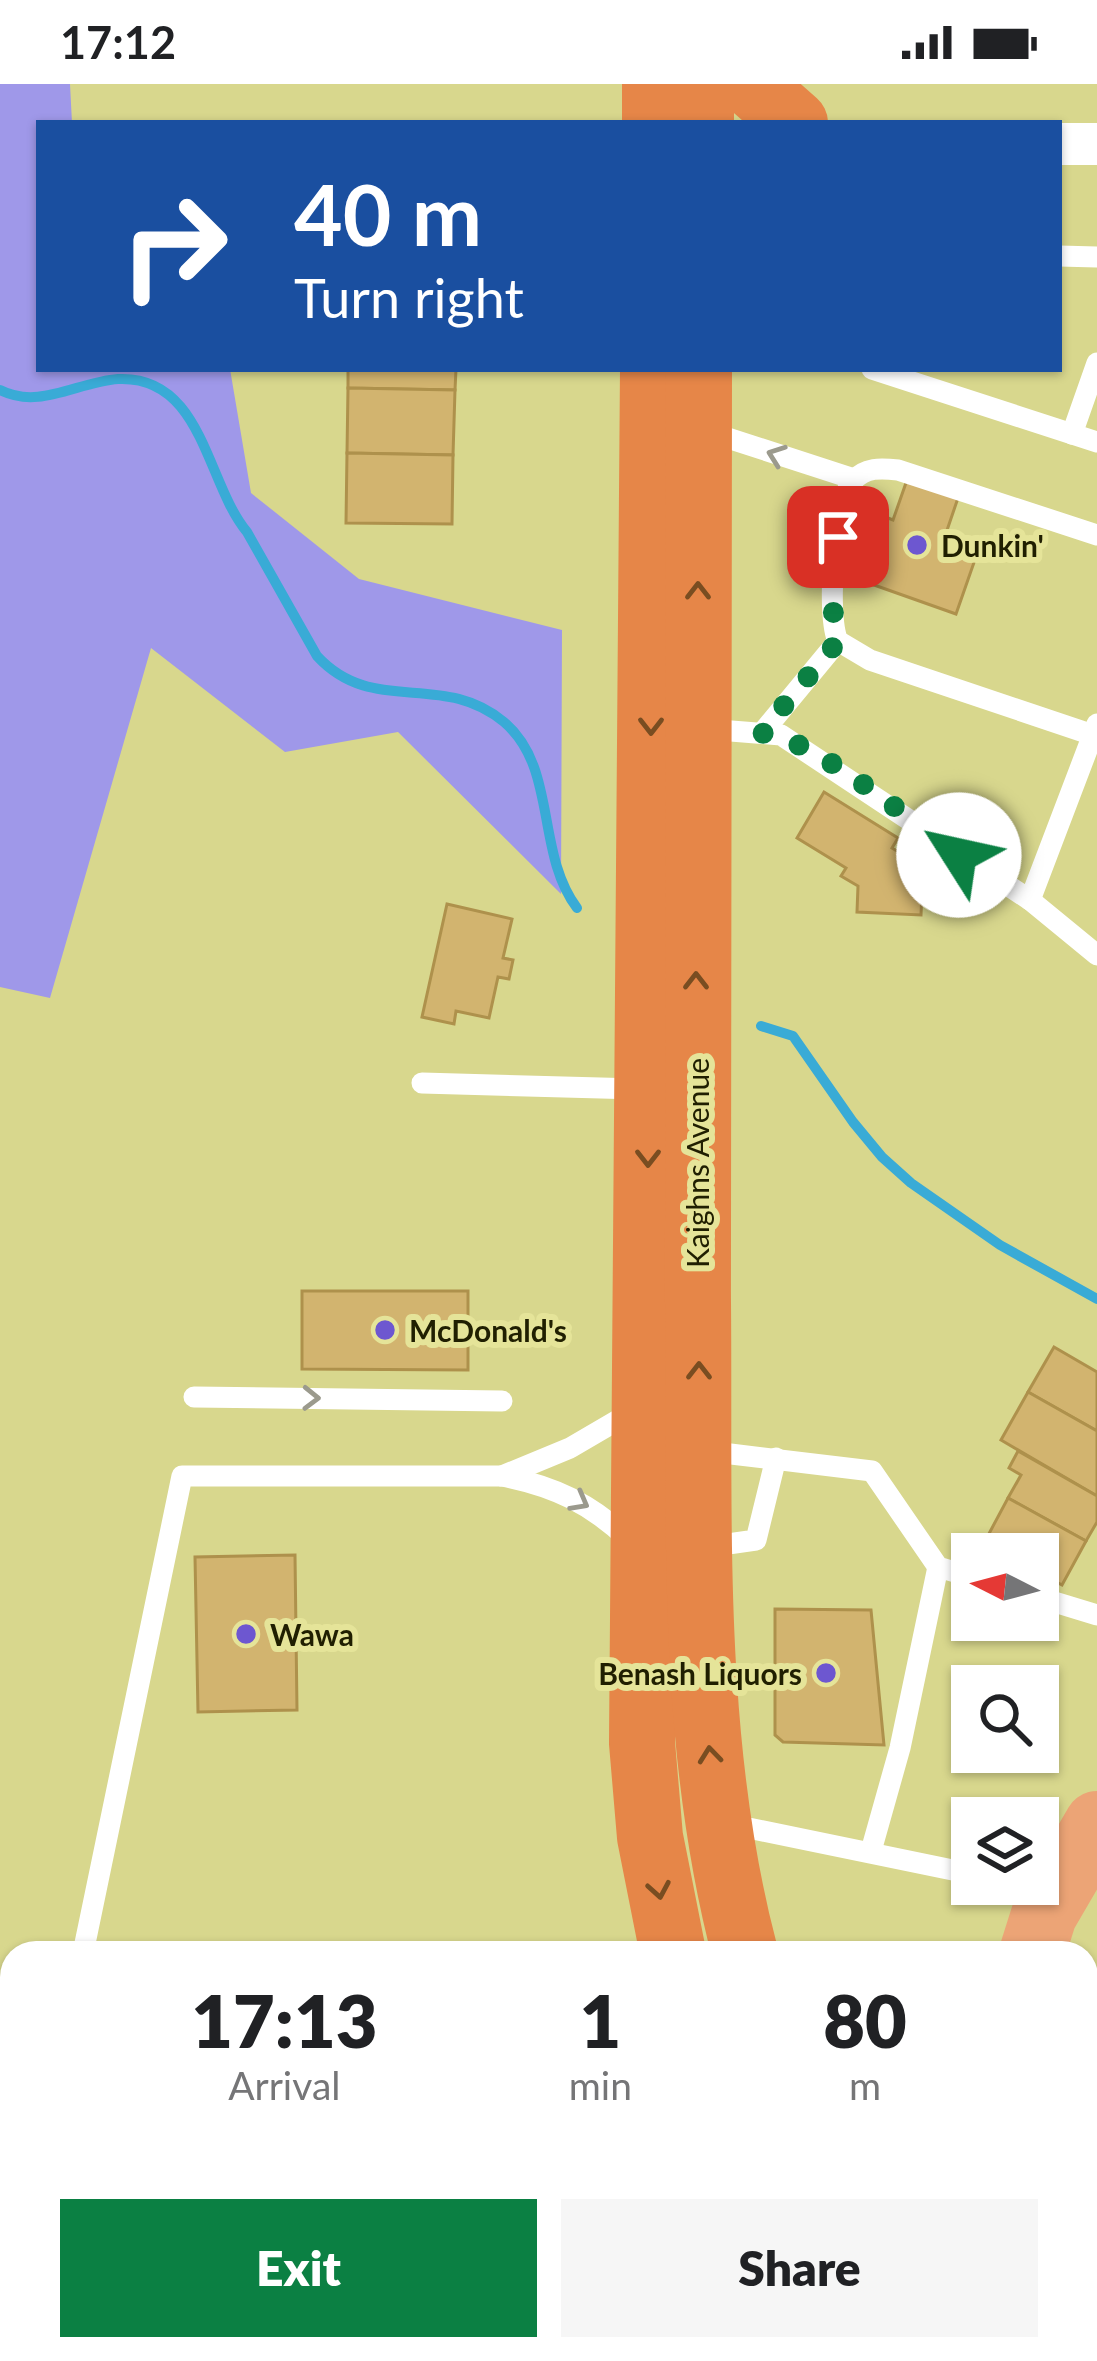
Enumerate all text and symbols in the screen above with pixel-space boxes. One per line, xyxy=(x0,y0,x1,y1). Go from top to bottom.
text: 17:12 xyxy=(60,15,176,69)
text: 40 m xyxy=(294,163,482,264)
icon: right xyxy=(96,168,252,324)
text: Turn right xyxy=(294,265,524,330)
one-way arrow xyxy=(767,444,788,469)
pin xyxy=(787,486,889,588)
icon: arrive xyxy=(805,504,871,570)
place label: Dunkin' xyxy=(941,527,1044,563)
marker: Dunkin' xyxy=(904,532,930,558)
one-way arrow xyxy=(685,581,711,599)
one-way arrow xyxy=(638,718,664,736)
position arrow xyxy=(896,792,1022,918)
one-way arrow xyxy=(683,971,709,989)
street label: Kaighns Avenue xyxy=(679,1058,715,1268)
one-way arrow xyxy=(635,1150,661,1168)
place label: McDonald's xyxy=(409,1312,567,1348)
marker: McDonald's xyxy=(372,1317,398,1343)
one-way arrow xyxy=(686,1361,712,1380)
one-way arrow xyxy=(302,1385,321,1411)
one-way arrow xyxy=(567,1488,588,1511)
north arrow xyxy=(951,1533,1059,1641)
map controls xyxy=(951,1533,1059,1905)
place label: Wawa xyxy=(270,1616,354,1652)
marker: Wawa xyxy=(233,1621,259,1647)
place label: Benash Liquors xyxy=(598,1655,802,1691)
marker: Benash Liquors xyxy=(813,1660,839,1686)
button: search xyxy=(951,1665,1059,1773)
one-way arrow xyxy=(698,1745,723,1764)
button: layers xyxy=(951,1797,1059,1905)
one-way arrow xyxy=(646,1880,671,1900)
text: 17:13 xyxy=(191,1977,377,2063)
text: 1 xyxy=(579,1977,621,2063)
text: 80 xyxy=(823,1977,907,2063)
text: Arrival xyxy=(228,2062,341,2108)
text: min xyxy=(569,2062,632,2108)
text: m xyxy=(849,2062,881,2108)
button: Exit xyxy=(60,2199,537,2337)
button: Share xyxy=(561,2199,1038,2337)

